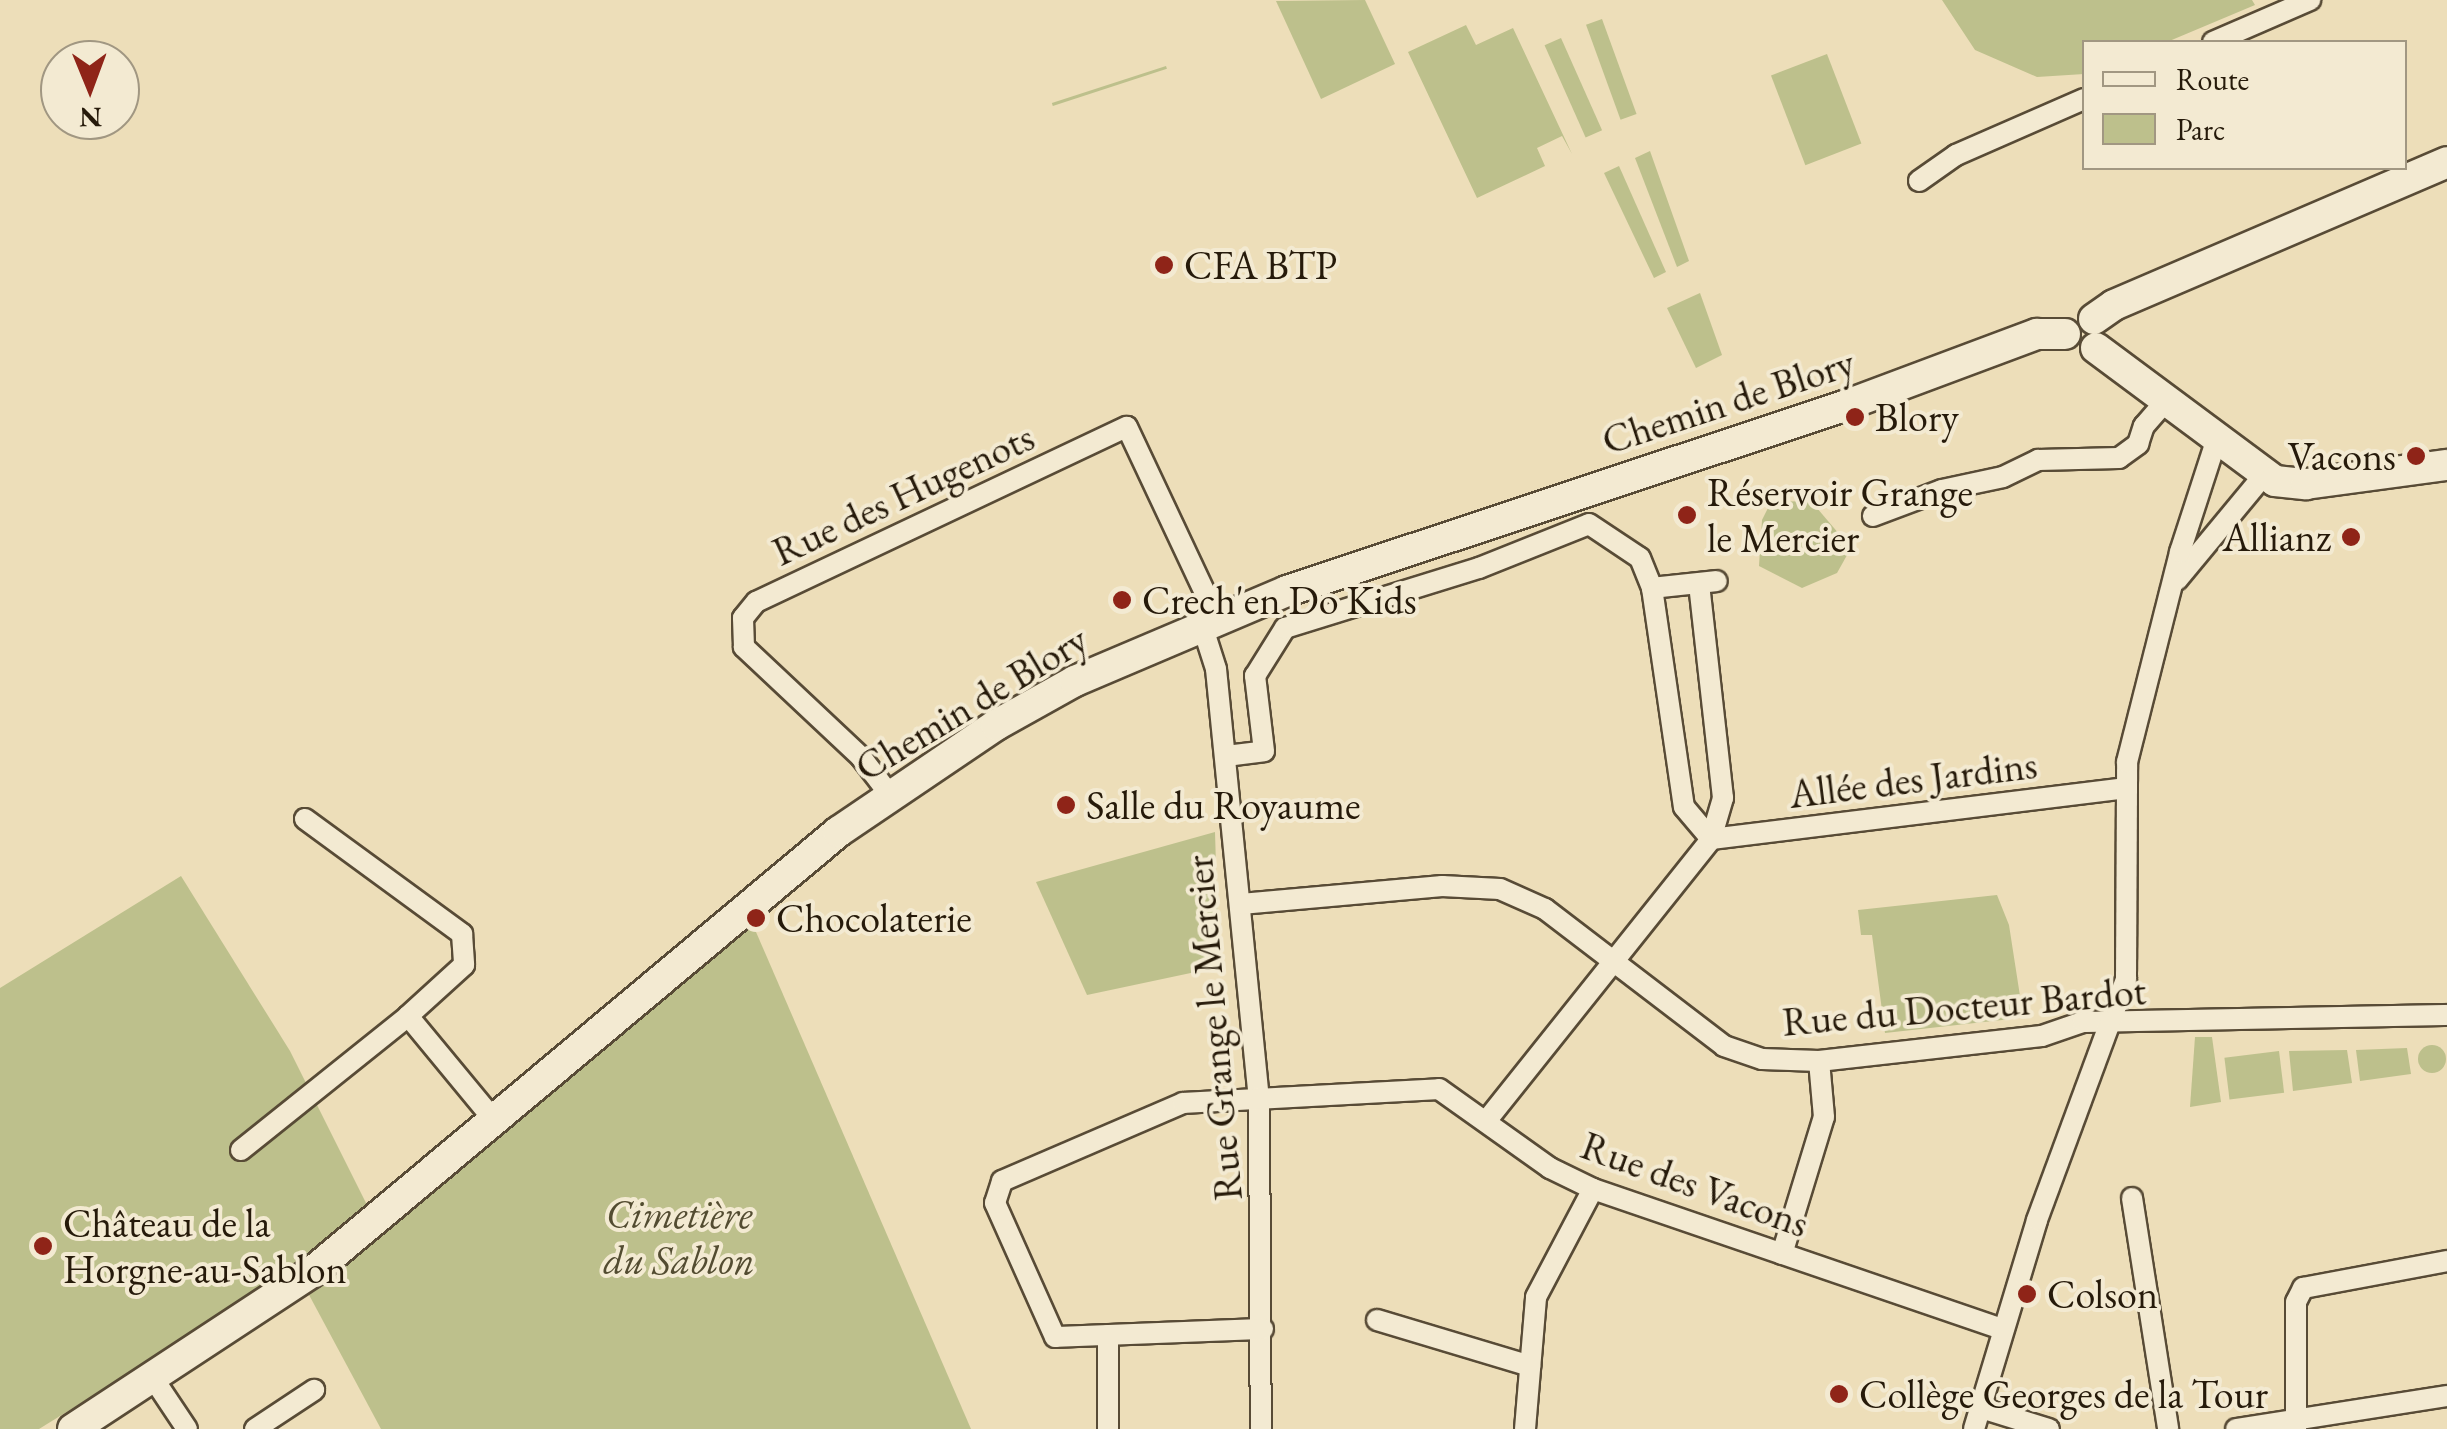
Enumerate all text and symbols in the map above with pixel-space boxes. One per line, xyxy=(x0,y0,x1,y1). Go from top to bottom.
north arrow xyxy=(40,40,140,140)
legend xyxy=(2082,40,2407,170)
text: Route xyxy=(2176,60,2249,99)
text: N xyxy=(79,100,102,136)
text: Parc xyxy=(2176,110,2225,149)
place label: CFA BTP xyxy=(1184,241,1337,289)
marker: CFA BTP xyxy=(1153,254,1175,276)
street label: Chemin de Blory xyxy=(1596,338,1860,464)
place label: Blory xyxy=(1875,393,1959,441)
marker: Blory xyxy=(1844,406,1866,428)
street label: Rue des Hugenots xyxy=(765,412,1041,576)
place label: Vacons xyxy=(2288,432,2396,480)
marker: Vacons xyxy=(2405,445,2427,467)
place label: Réservoir Grange le Mercier xyxy=(1707,468,1973,562)
marker: Réservoir Grange le Mercier xyxy=(1676,504,1698,526)
place label: Allianz xyxy=(2222,513,2331,561)
marker: Allianz xyxy=(2340,526,2362,548)
place label: Crech'en Do Kids xyxy=(1142,576,1417,624)
marker: Crech'en Do Kids xyxy=(1111,589,1133,611)
street label: Chemin de Blory xyxy=(846,615,1096,791)
street label: Allée des Jardins xyxy=(1786,740,2040,818)
place label: Salle du Royaume xyxy=(1086,781,1361,829)
marker: Salle du Royaume xyxy=(1055,794,1077,816)
street label: Rue Grange le Mercier xyxy=(1174,853,1252,1203)
place label: Chocolaterie xyxy=(776,894,972,942)
marker: Chocolaterie xyxy=(745,907,767,929)
street label: Rue du Docteur Bardot xyxy=(1780,966,2148,1046)
street label: Rue des Vacons xyxy=(1575,1121,1815,1247)
park label: Cimetière du Sablon xyxy=(603,1190,755,1284)
place label: Château de la Horgne-au-Sablon xyxy=(63,1199,347,1293)
marker: Château de la Horgne-au-Sablon xyxy=(32,1235,54,1257)
place label: Colson xyxy=(2047,1270,2158,1318)
marker: Colson xyxy=(2016,1283,2038,1305)
place label: Collège Georges de la Tour xyxy=(1859,1370,2268,1418)
marker: Collège Georges de la Tour xyxy=(1828,1383,1850,1405)

